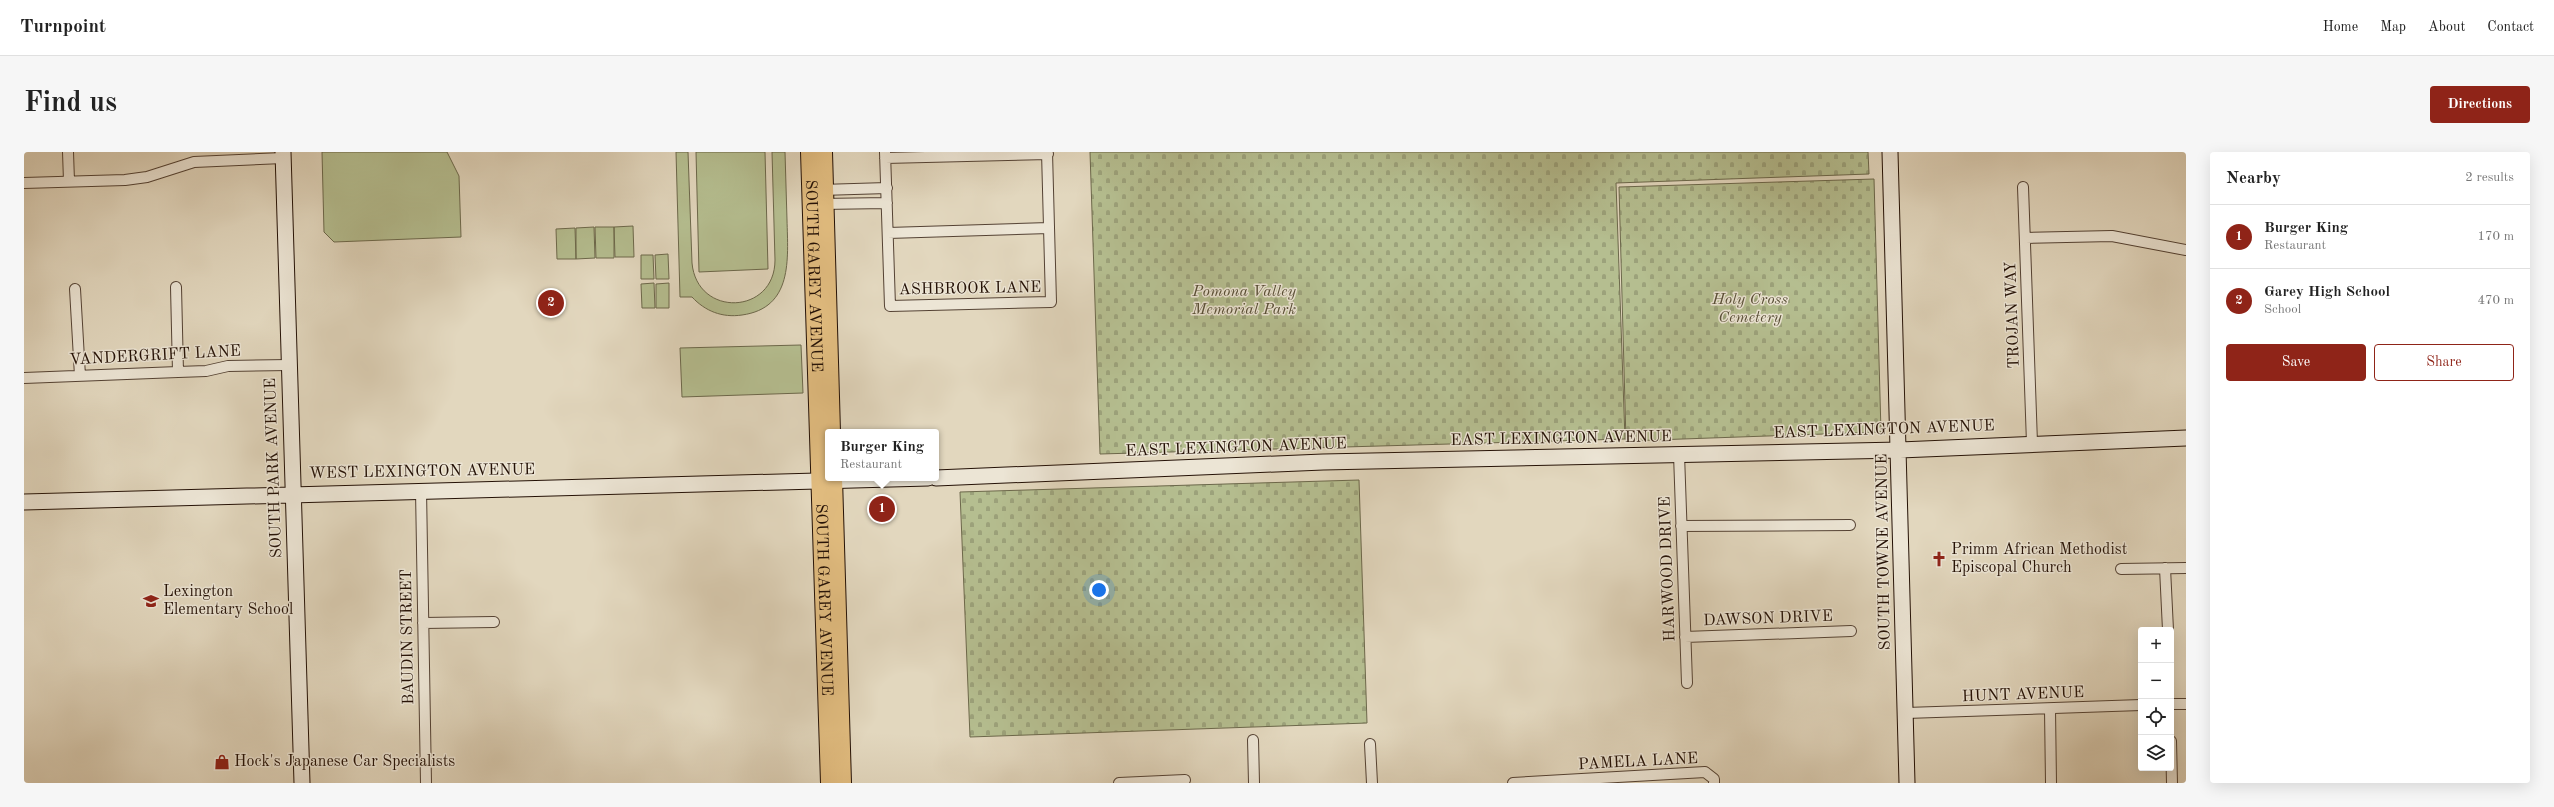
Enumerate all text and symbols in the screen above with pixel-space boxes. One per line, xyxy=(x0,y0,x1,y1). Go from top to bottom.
text: Turnpoint xyxy=(20,18,106,37)
text: Home xyxy=(2323,20,2358,34)
text: Map xyxy=(2380,20,2406,34)
text: About xyxy=(2428,20,2465,34)
text: Contact xyxy=(2487,20,2534,34)
button: Directions xyxy=(2430,86,2530,123)
text: Find us xyxy=(24,90,117,118)
text: Nearby xyxy=(2226,170,2281,187)
text: 2 results xyxy=(2465,171,2514,184)
street label: SOUTH GAREY AVENUE xyxy=(802,179,824,372)
text: Burger King xyxy=(2264,221,2348,236)
text: 1 xyxy=(2235,230,2243,243)
text: 170 m xyxy=(2477,230,2514,243)
text: Restaurant xyxy=(2264,239,2326,252)
street label: TROJAN WAY xyxy=(2003,261,2023,369)
street label: ASHBROOK LANE xyxy=(899,280,1041,298)
park label: Pomona Valley Memorial Park xyxy=(1191,284,1297,318)
text: Garey High School xyxy=(2264,285,2390,300)
pin: 2 xyxy=(538,288,564,318)
park label: Holy Cross Cemetery xyxy=(1711,292,1788,326)
text: 2 xyxy=(2235,294,2243,307)
text: 470 m xyxy=(2477,294,2514,307)
text: School xyxy=(2264,303,2301,316)
street label: VANDERGRIFT LANE xyxy=(69,344,241,368)
button: Save xyxy=(2226,344,2366,381)
button: Share xyxy=(2374,344,2514,381)
street label: SOUTH PARK AVENUE xyxy=(263,378,285,558)
street label: EAST LEXINGTON AVENUE xyxy=(1773,418,1995,442)
popup xyxy=(825,429,939,481)
street label: EAST LEXINGTON AVENUE xyxy=(1450,429,1672,449)
street label: EAST LEXINGTON AVENUE xyxy=(1125,436,1347,460)
text: Burger King xyxy=(840,440,924,455)
street label: SOUTH TOWNE AVENUE xyxy=(1874,453,1894,651)
text: Restaurant xyxy=(840,458,902,471)
street label: WEST LEXINGTON AVENUE xyxy=(309,462,535,482)
pin: 1 xyxy=(869,494,895,524)
street label: HARWOOD DRIVE xyxy=(1657,496,1679,642)
street label: SOUTH GAREY AVENUE xyxy=(812,503,834,696)
place label: Primm African Methodist Episcopal Church xyxy=(1951,542,2128,576)
church icon: Primm African Methodist Episcopal Church xyxy=(1930,550,1948,568)
street label: BAUDIN STREET xyxy=(399,569,417,705)
your location xyxy=(1089,580,1109,600)
place label: Lexington Elementary School xyxy=(163,584,293,618)
school or university icon: Lexington Elementary School xyxy=(142,592,160,610)
street label: DAWSON DRIVE xyxy=(1703,609,1833,629)
map controls xyxy=(2138,627,2174,771)
button: + xyxy=(2138,627,2174,663)
button: − xyxy=(2138,663,2174,699)
street label: HUNT AVENUE xyxy=(1962,685,2084,705)
button: locate xyxy=(2138,699,2174,735)
button: layers xyxy=(2138,735,2174,771)
street label: PAMELA LANE xyxy=(1578,751,1698,773)
shop icon: Hock's Japanese Car Specialists xyxy=(213,753,231,771)
place label: Hock's Japanese Car Specialists xyxy=(234,754,455,770)

